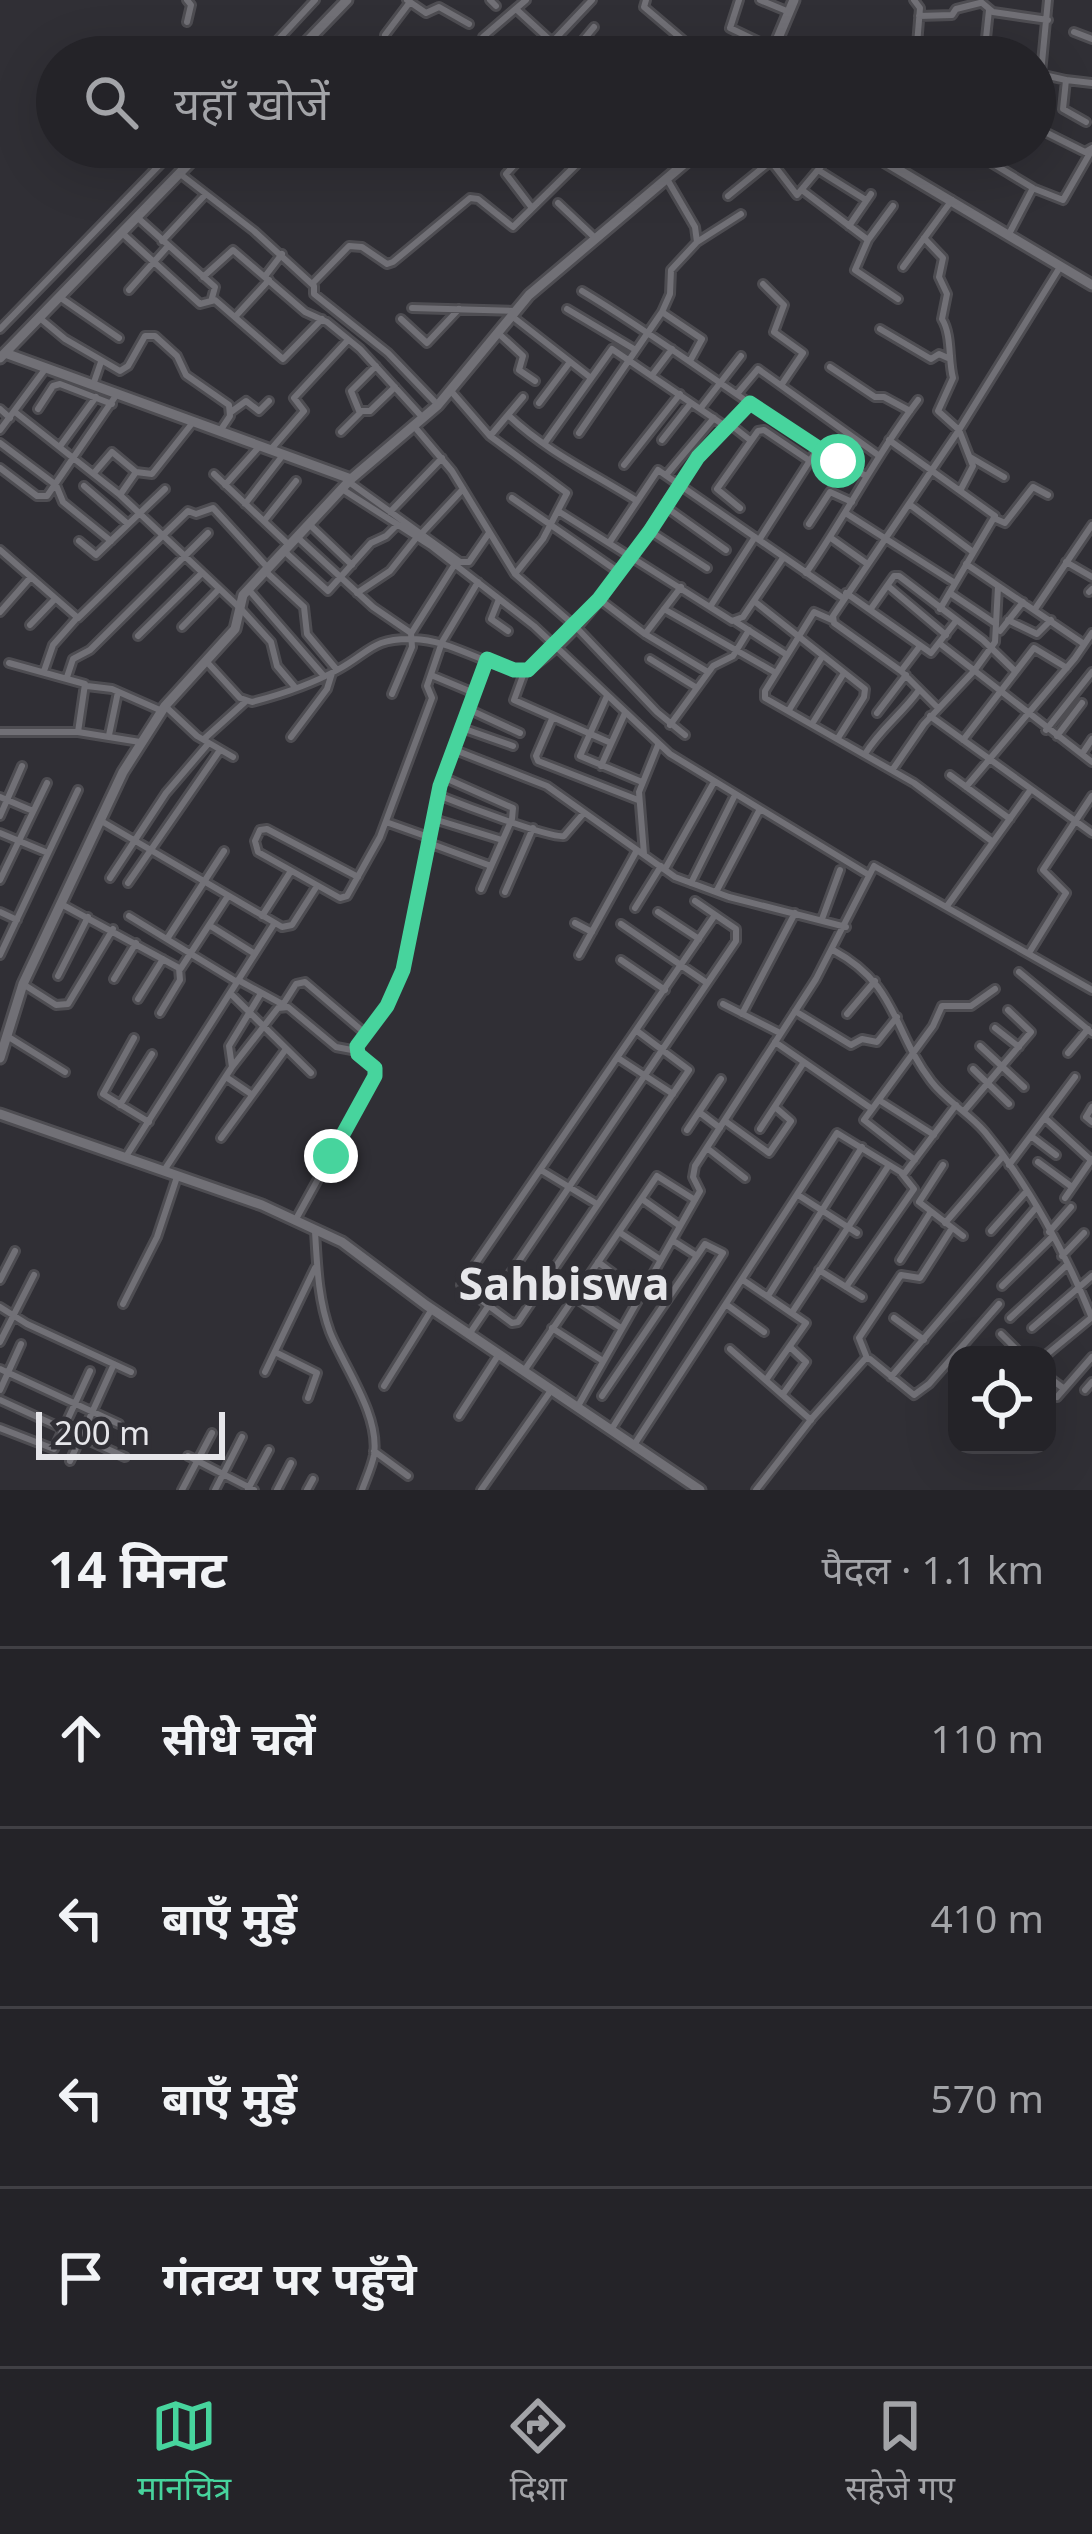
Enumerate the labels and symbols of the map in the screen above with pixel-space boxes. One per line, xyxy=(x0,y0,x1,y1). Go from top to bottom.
route start xyxy=(811,434,865,488)
route end xyxy=(304,1129,358,1183)
district label: Sahbiswa xyxy=(459,1252,669,1313)
scale bar xyxy=(36,1406,225,1459)

